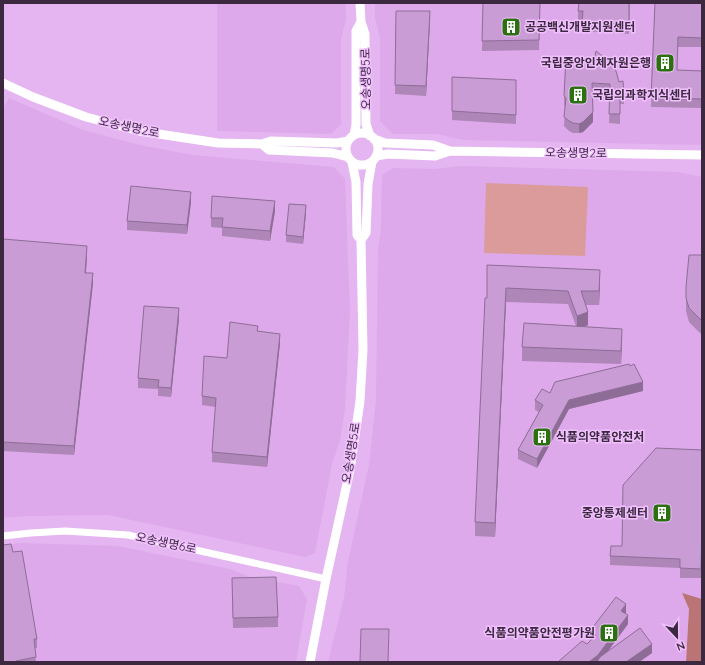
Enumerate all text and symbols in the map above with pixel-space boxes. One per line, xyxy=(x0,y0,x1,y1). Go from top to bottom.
building icon: 공공백신개발지원센터 xyxy=(500,16,522,38)
place label: 공공백신개발지원센터 xyxy=(525,19,635,34)
street label: 오송생명5로 xyxy=(357,48,374,110)
building icon: 국립중앙인체자원은행 xyxy=(654,52,676,74)
place label: 국립중앙인체자원은행 xyxy=(541,55,651,70)
building icon: 국립의과학지식센터 xyxy=(567,84,589,106)
place label: 국립의과학지식센터 xyxy=(592,87,691,102)
street label: 오송생명2로 xyxy=(97,113,161,140)
street label: 오송생명2로 xyxy=(545,144,607,161)
street label: 오송생명5로 xyxy=(338,421,363,485)
building icon: 식품의약품안전처 xyxy=(531,426,553,448)
place label: 식품의약품안전처 xyxy=(556,429,644,444)
building icon: 중앙통제센터 xyxy=(651,502,673,524)
place label: 중앙통제센터 xyxy=(582,505,648,520)
street label: 오송생명6로 xyxy=(134,529,198,556)
north arrow xyxy=(657,617,697,657)
building icon: 식품의약품안전평가원 xyxy=(598,622,620,644)
place label: 식품의약품안전평가원 xyxy=(485,625,595,640)
text: N xyxy=(674,638,687,654)

